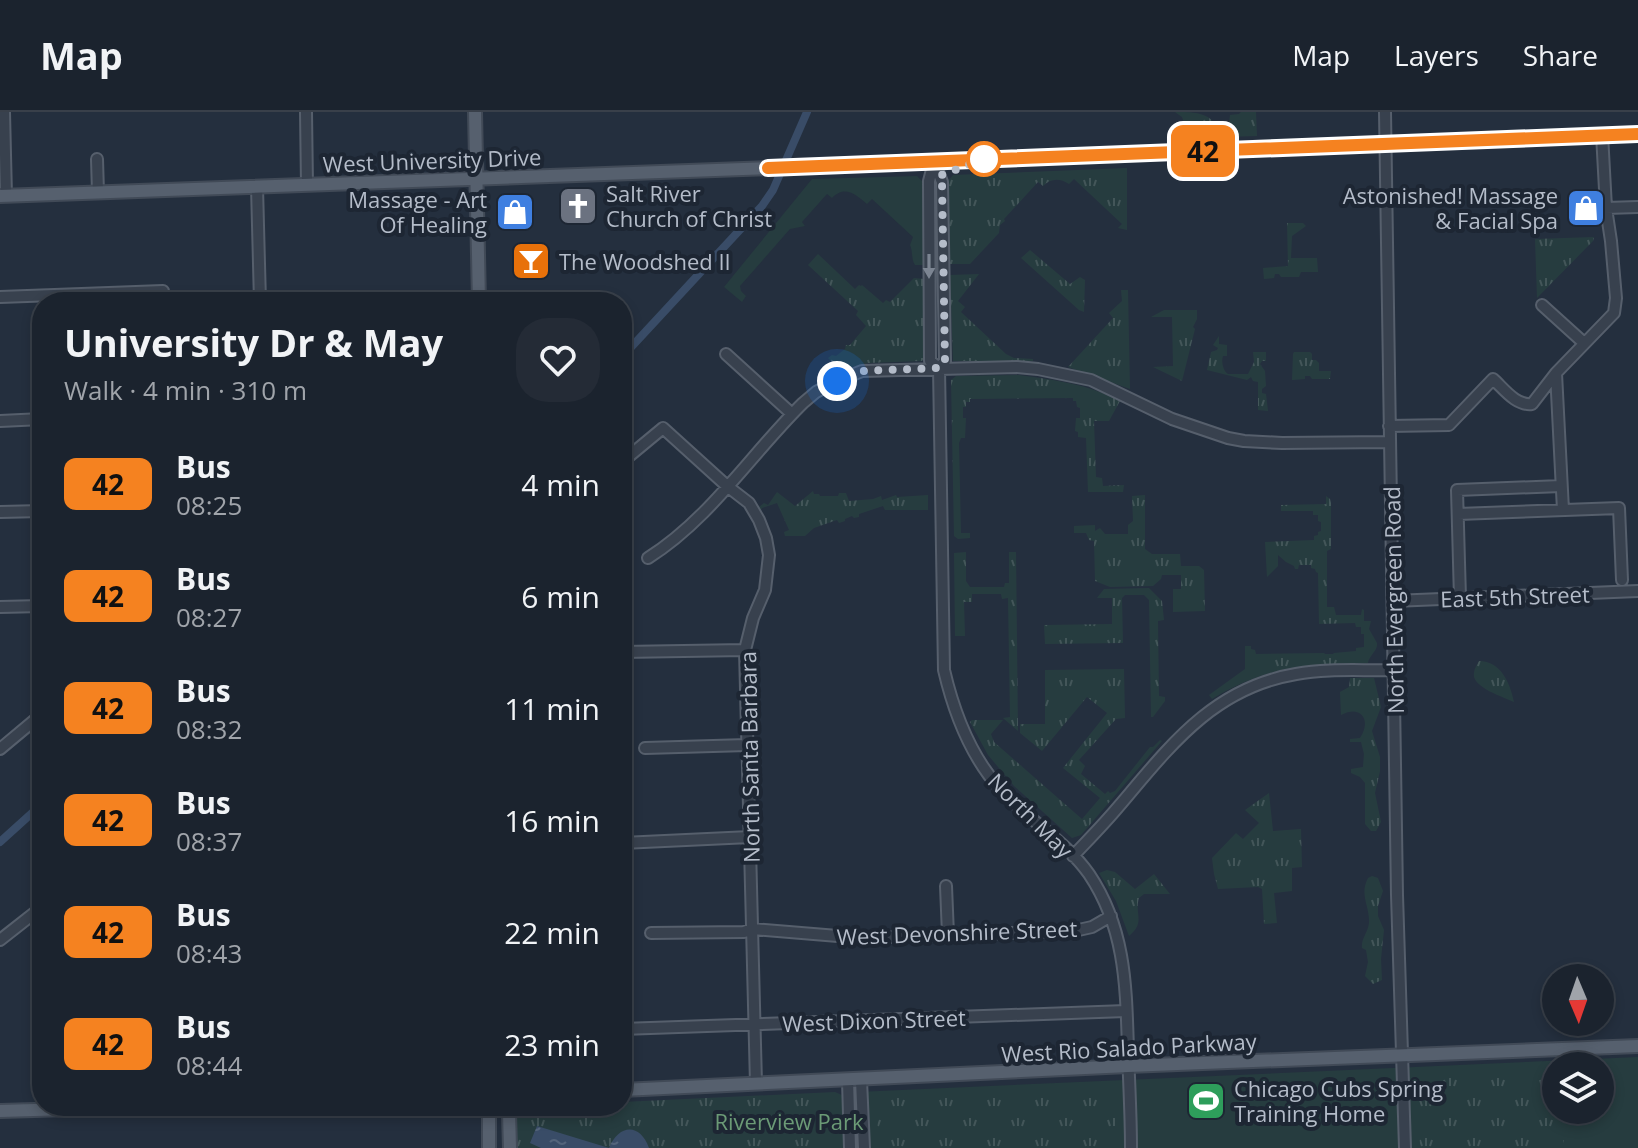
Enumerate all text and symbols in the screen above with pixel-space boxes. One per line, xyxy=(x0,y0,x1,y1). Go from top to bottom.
text: Map xyxy=(40,29,123,81)
text: Map xyxy=(1292,36,1350,74)
text: Layers xyxy=(1394,36,1479,74)
text: Share xyxy=(1523,36,1598,74)
line badge: 42 xyxy=(1167,125,1239,177)
text: 42 xyxy=(1187,132,1219,170)
street label: West University Drive xyxy=(322,141,542,179)
unlabelled marker xyxy=(967,142,1001,176)
place label: Salt River Church of Christ xyxy=(606,178,772,233)
place label: Astonished! Massage & Facial Spa xyxy=(1343,180,1558,235)
place label: Massage - Art Of Healing xyxy=(348,184,487,239)
church icon: Salt River Church of Christ xyxy=(557,185,599,227)
shop icon: Astonished! Massage & Facial Spa xyxy=(1565,187,1607,229)
shop icon: Massage - Art Of Healing xyxy=(494,191,536,233)
bar icon: The Woodshed II xyxy=(510,240,552,282)
place label: The Woodshed II xyxy=(559,246,731,276)
one-way arrow xyxy=(923,254,935,279)
text: University Dr & May xyxy=(64,316,443,368)
button: heart xyxy=(516,318,600,402)
your location xyxy=(817,361,857,401)
text: Walk · 4 min · 310 m xyxy=(64,372,307,408)
text: Bus xyxy=(176,446,231,487)
text: 4 min xyxy=(521,464,600,505)
text: 42 xyxy=(92,465,124,503)
street label: North Evergreen Road xyxy=(1376,486,1410,714)
text: 08:25 xyxy=(176,487,242,523)
text: Bus xyxy=(176,558,231,599)
text: 6 min xyxy=(521,576,600,617)
text: 42 xyxy=(92,577,124,615)
street label: East 5th Street xyxy=(1440,578,1590,614)
text: 08:27 xyxy=(176,599,242,635)
street label: North Santa Barbara xyxy=(732,651,766,863)
text: Bus xyxy=(176,670,231,711)
text: 11 min xyxy=(504,688,600,729)
text: 42 xyxy=(92,689,124,727)
text: 08:32 xyxy=(176,711,242,747)
street label: North May xyxy=(982,766,1081,865)
text: Bus xyxy=(176,782,231,823)
text: 16 min xyxy=(504,800,600,841)
text: 42 xyxy=(92,801,124,839)
text: 08:37 xyxy=(176,823,242,859)
text: Bus xyxy=(176,894,231,935)
text: 22 min xyxy=(504,912,600,953)
text: 42 xyxy=(92,913,124,951)
street label: West Devonshire Street xyxy=(836,913,1078,951)
text: 08:43 xyxy=(176,935,242,971)
north arrow xyxy=(1542,964,1614,1036)
map controls xyxy=(1542,964,1614,1124)
street label: West Dixon Street xyxy=(782,1002,966,1038)
text: Bus xyxy=(176,1006,231,1047)
text: 23 min xyxy=(504,1024,600,1065)
text: 42 xyxy=(92,1025,124,1063)
street label: West Rio Salado Parkway xyxy=(1001,1025,1258,1069)
text: 08:44 xyxy=(176,1047,242,1083)
button: layers xyxy=(1542,1052,1614,1124)
place label: Chicago Cubs Spring Training Home xyxy=(1234,1073,1443,1128)
sports icon: Chicago Cubs Spring Training Home xyxy=(1185,1080,1227,1122)
park label: Riverview Park xyxy=(714,1106,864,1136)

